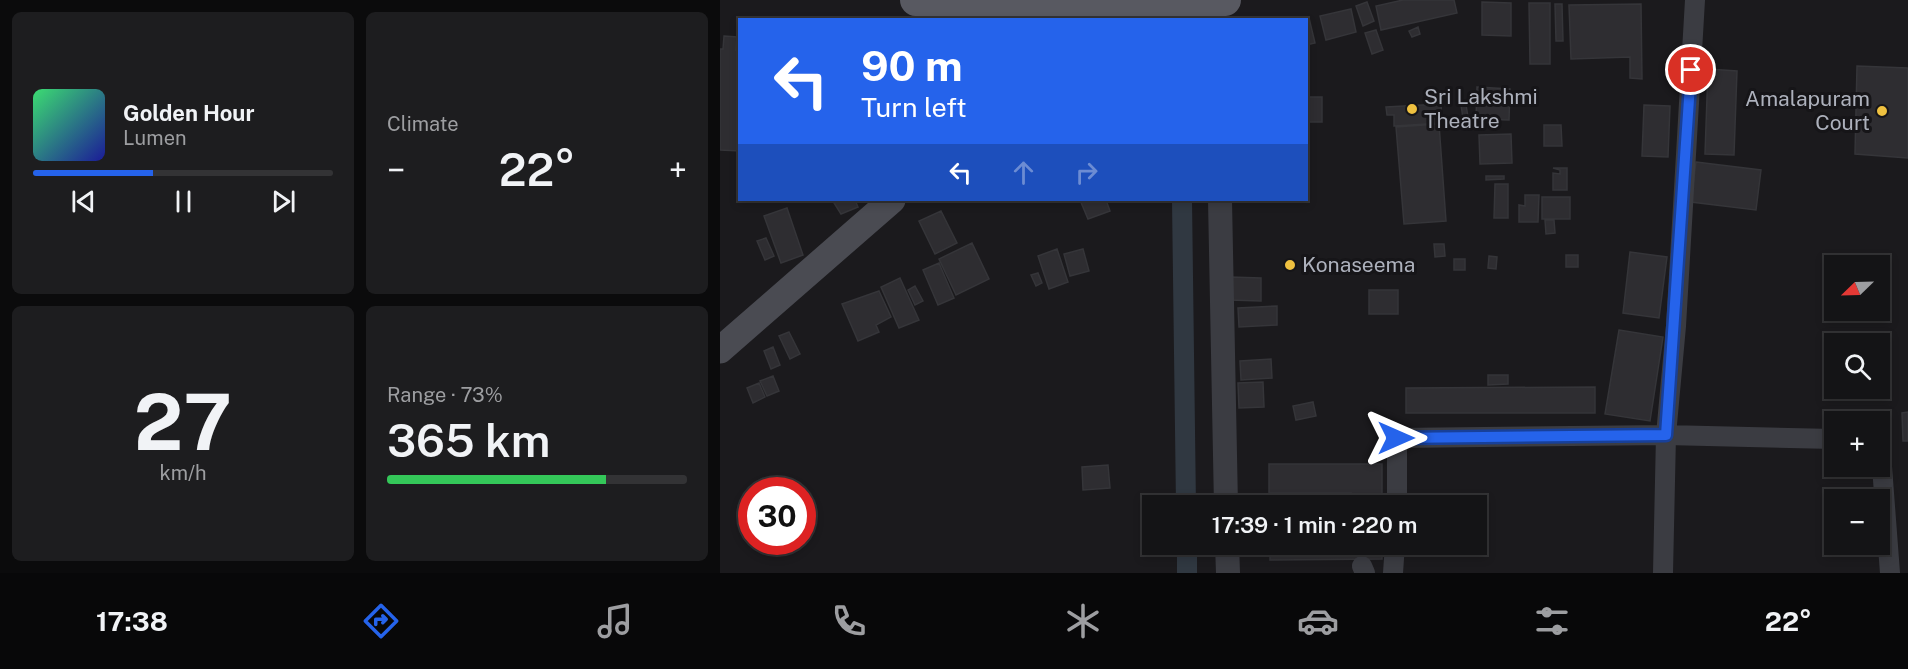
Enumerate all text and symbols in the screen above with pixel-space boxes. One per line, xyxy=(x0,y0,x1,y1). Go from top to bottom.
text: 90 m xyxy=(861,41,963,90)
icon: left xyxy=(762,42,840,120)
pin xyxy=(1665,44,1716,95)
icon: arrive xyxy=(1674,53,1707,86)
place label: Sri Lakshmi Theatre xyxy=(1424,84,1538,133)
place label: Amalapuram Court xyxy=(1745,86,1870,135)
text: Turn left xyxy=(861,91,967,123)
text: Golden Hour xyxy=(123,100,254,126)
marker: Sri Lakshmi Theatre xyxy=(1405,102,1419,116)
marker: Amalapuram Court xyxy=(1875,104,1889,118)
text: Climate xyxy=(387,112,459,136)
text: Lumen xyxy=(123,126,187,150)
text: 22° xyxy=(499,143,575,196)
text: − xyxy=(387,151,405,189)
text: + xyxy=(669,151,687,189)
icon: left xyxy=(944,156,977,189)
icon: ahead xyxy=(1007,156,1040,189)
icon: right xyxy=(1070,156,1103,189)
icon: previous xyxy=(67,185,100,218)
icon: pause xyxy=(167,185,200,218)
icon: next xyxy=(267,185,300,218)
place label: Konaseema xyxy=(1302,252,1415,277)
north arrow xyxy=(1824,255,1890,321)
map controls xyxy=(1824,255,1890,555)
marker: Konaseema xyxy=(1283,258,1297,272)
button: search xyxy=(1824,333,1890,399)
text: 27 xyxy=(134,376,232,468)
text: Range · 73% xyxy=(387,383,503,407)
position arrow xyxy=(1364,406,1428,470)
button: + xyxy=(1824,411,1890,477)
text: 365 km xyxy=(387,414,550,467)
text: km/h xyxy=(159,461,207,485)
speed limit sign: 30 xyxy=(738,477,816,555)
button: − xyxy=(1824,489,1890,555)
text: 17:39 · 1 min · 220 m xyxy=(1212,512,1417,538)
icon: directions xyxy=(360,600,402,642)
icon: music xyxy=(594,600,636,642)
icon: phone xyxy=(828,600,870,642)
icon: climate xyxy=(1062,600,1104,642)
icon: car xyxy=(1297,600,1339,642)
icon: filters xyxy=(1531,600,1573,642)
text: 17:38 xyxy=(96,605,168,637)
text: 22° xyxy=(1765,605,1812,637)

